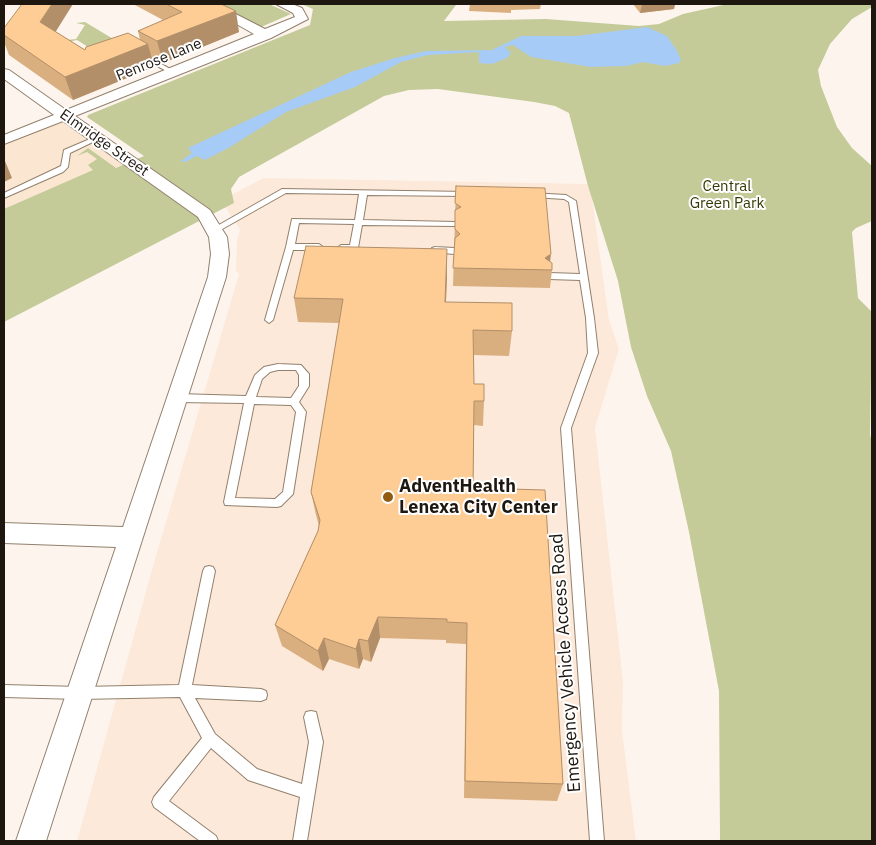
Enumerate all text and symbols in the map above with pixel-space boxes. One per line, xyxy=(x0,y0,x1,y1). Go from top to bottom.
street label: Penrose Lane xyxy=(114,35,204,85)
street label: Elmridge Street xyxy=(56,106,152,180)
park label: Central Green Park xyxy=(690,178,764,213)
place label: AdventHealth Lenexa City Center xyxy=(399,476,558,518)
marker: AdventHealth Lenexa City Center xyxy=(381,490,395,504)
street label: Emergency Vehicle Access Road xyxy=(546,533,586,793)

